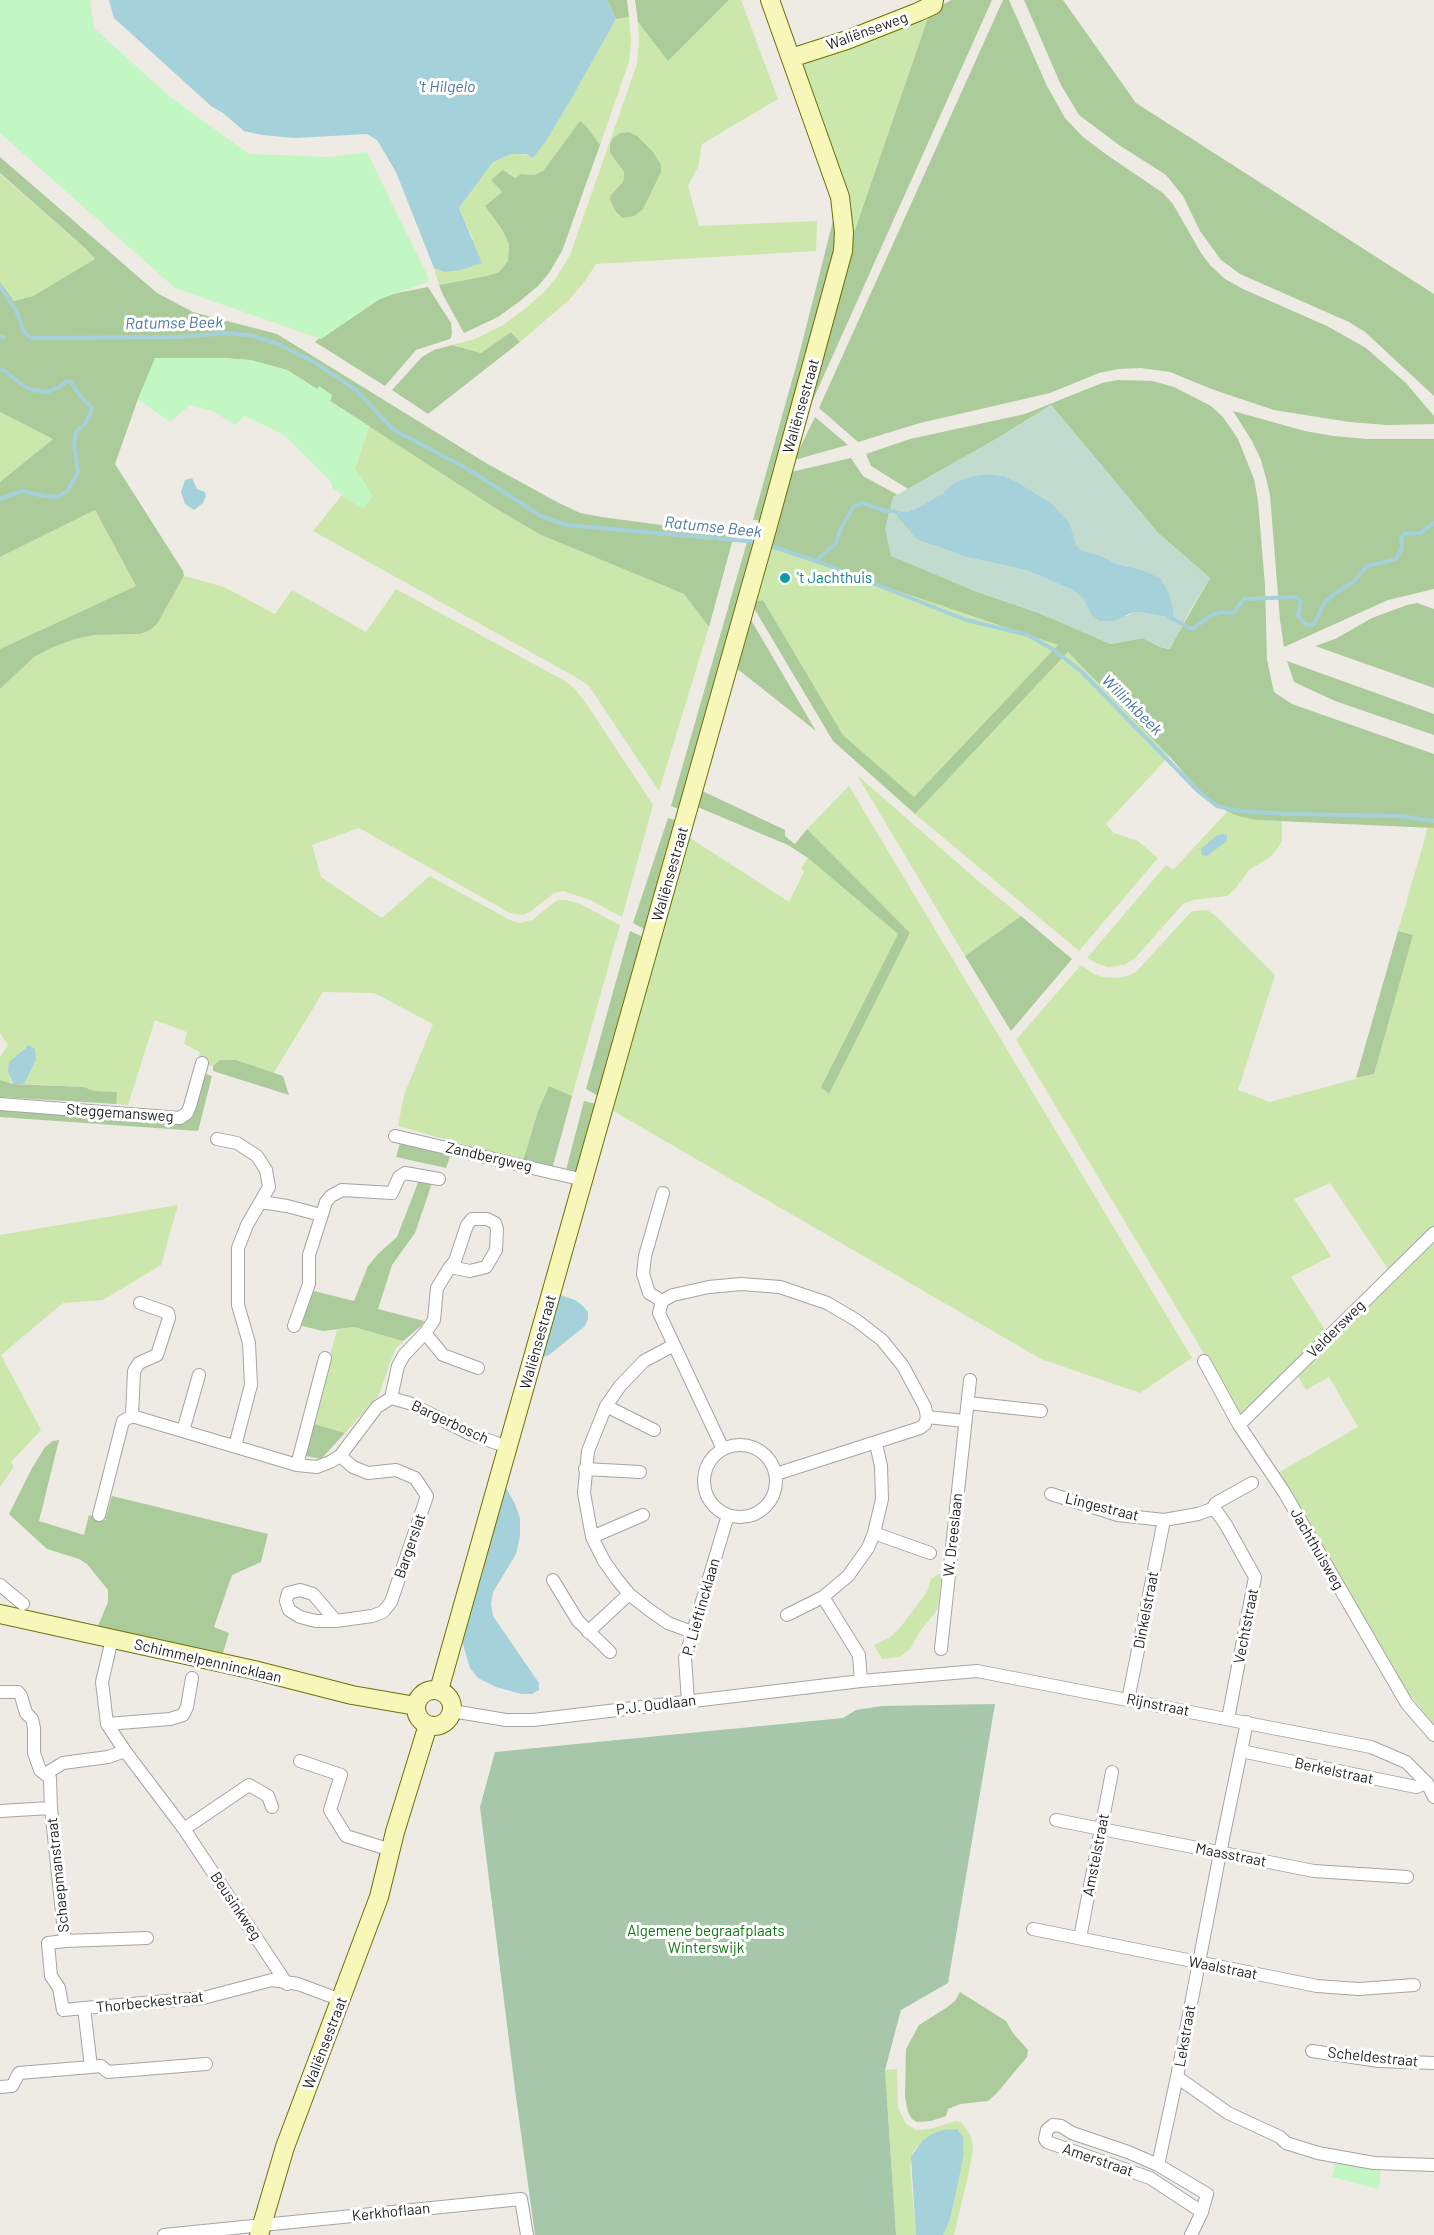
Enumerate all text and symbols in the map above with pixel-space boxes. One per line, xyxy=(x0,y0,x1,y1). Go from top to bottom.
street label: Waliënseweg xyxy=(824,8,910,54)
water label: 't Hilgelo xyxy=(418,77,476,97)
water label: Ratumse Beek xyxy=(125,313,223,333)
street label: Waliënsestraat xyxy=(779,357,823,455)
water label: Ratumse Beek xyxy=(663,512,763,542)
place label: 't Jachthuis xyxy=(797,569,872,587)
marker: 't Jachthuis xyxy=(778,571,792,585)
water label: Willinkbeek xyxy=(1098,671,1166,739)
street label: Waliënsestraat xyxy=(648,825,692,923)
street label: Steggemansweg xyxy=(66,1100,174,1126)
street label: Zandbergweg xyxy=(444,1138,534,1176)
street label: Waliënsestraat xyxy=(516,1293,560,1391)
street label: Veldersweg xyxy=(1303,1296,1369,1362)
street label: Bargerbosch xyxy=(409,1396,491,1448)
street label: Lingestraat xyxy=(1063,1489,1141,1525)
street label: W. Dreeslaan xyxy=(940,1492,966,1578)
street label: Jachthuisweg xyxy=(1286,1505,1348,1593)
street label: Bargerslat xyxy=(391,1511,429,1581)
street label: P. Lieftincklaan xyxy=(678,1556,724,1658)
street label: Dinkelstraat xyxy=(1130,1570,1162,1650)
street label: Vechtstraat xyxy=(1230,1587,1262,1665)
street label: Schimmelpennincklaan xyxy=(132,1635,284,1687)
street label: Rijnstraat xyxy=(1125,1690,1191,1720)
street label: P.J. Oudlaan xyxy=(615,1691,697,1719)
street label: Berkelstraat xyxy=(1293,1754,1375,1788)
street label: Amstelstraat xyxy=(1079,1812,1113,1898)
street label: Schaepmanstraat xyxy=(43,1817,73,1933)
street label: Maasstraat xyxy=(1194,1839,1268,1871)
street label: Beusinkweg xyxy=(207,1868,265,1944)
park label: Algemene begraafplaats Winterswijk xyxy=(627,1922,785,1957)
street label: Waalstraat xyxy=(1187,1952,1259,1984)
street label: Thorbeckestraat xyxy=(95,1987,205,2017)
street label: Waliënsestraat xyxy=(299,1994,351,2092)
street label: Lekstraat xyxy=(1171,2004,1199,2068)
street label: Scheldestraat xyxy=(1327,2043,1419,2071)
street label: Amerstraat xyxy=(1060,2140,1136,2180)
street label: Kerkhoflaan xyxy=(351,2199,431,2225)

